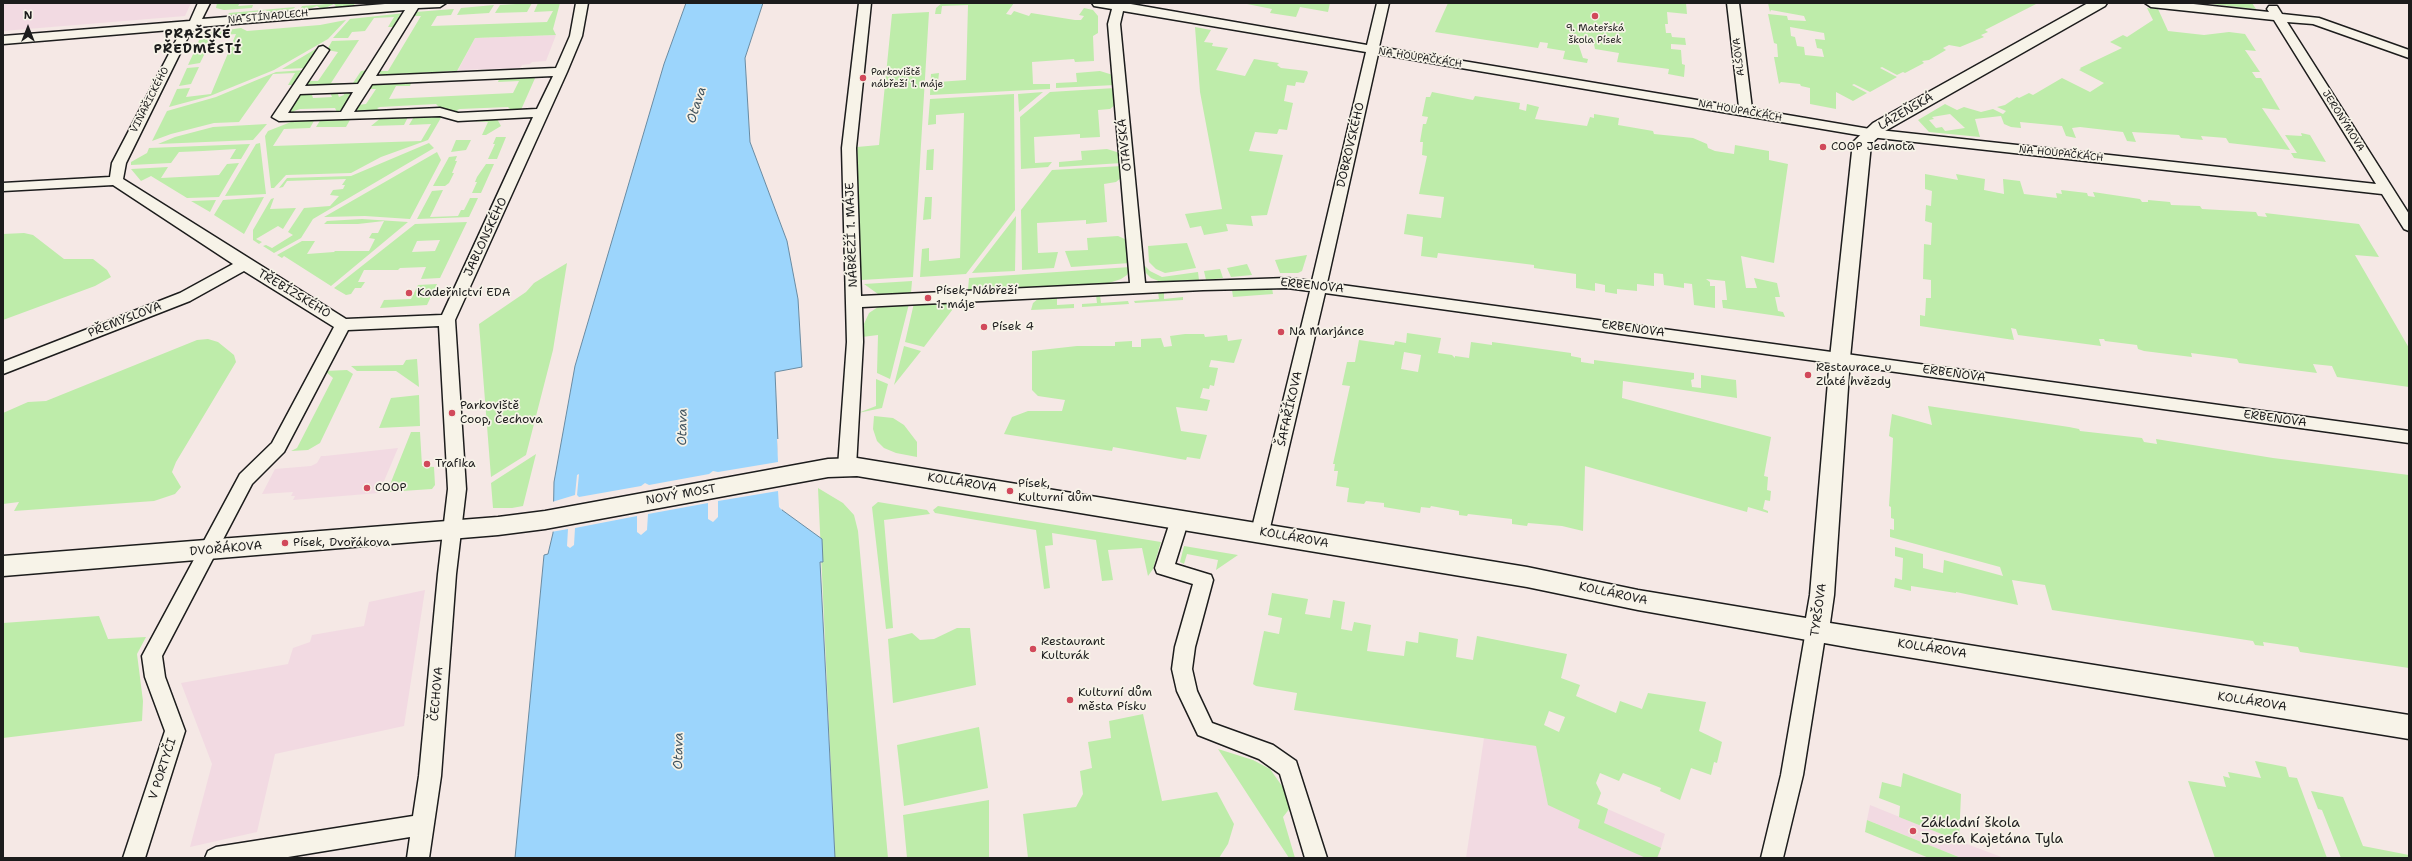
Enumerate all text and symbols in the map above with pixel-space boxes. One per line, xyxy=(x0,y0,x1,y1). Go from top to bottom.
street label: NA STÍNADLECH xyxy=(227,7,309,27)
north arrow xyxy=(8,8,48,48)
text: N xyxy=(24,8,32,23)
marker: 9. Mateřská škola Písek xyxy=(1590,11,1600,21)
place label: 9. Mateřská škola Písek xyxy=(1566,22,1624,46)
district label: PRAŽSKÉ PŘEDMĚSTÍ xyxy=(154,27,242,58)
street label: ALŠOVA xyxy=(1731,37,1747,77)
street label: NA HOUPAČKÁCH xyxy=(1377,45,1463,71)
street label: VINAŘICKÉHO xyxy=(128,65,172,135)
place label: Parkoviště nábřeží 1. máje xyxy=(871,66,943,90)
marker: Parkoviště nábřeží 1. máje xyxy=(858,73,868,83)
water label: Otava xyxy=(684,85,710,125)
street label: JERONÝMOVA xyxy=(2319,88,2367,154)
street label: LÁZEŇSKÁ xyxy=(1876,90,1936,134)
street label: NA HOUPAČKÁCH xyxy=(1697,98,1783,124)
street label: DOBROVSKÉHO xyxy=(1334,101,1368,189)
street label: OTAVSKÁ xyxy=(1115,118,1135,172)
place label: COOP Jednota xyxy=(1831,140,1915,154)
marker: COOP Jednota xyxy=(1818,142,1828,152)
street label: NA HOUPAČKÁCH xyxy=(2018,144,2104,164)
street label: NÁBŘEŽÍ 1. MÁJE xyxy=(843,182,861,288)
street label: JABLONSKÉHO xyxy=(461,195,511,279)
street label: TŘEBÍZSKÉHO xyxy=(255,267,333,321)
street label: ERBENOVA xyxy=(1279,275,1345,297)
place label: Písek, Nábřeží 1. máje xyxy=(936,284,1017,312)
place label: Kadeřnictví EDA xyxy=(417,286,510,300)
marker: Kadeřnictví EDA xyxy=(404,288,414,298)
marker: Písek, Nábřeží 1. máje xyxy=(923,293,933,303)
street label: PŘEMYSLOVA xyxy=(86,299,164,341)
street label: ERBENOVA xyxy=(1600,317,1666,341)
place label: Písek 4 xyxy=(992,320,1034,334)
marker: Písek 4 xyxy=(979,322,989,332)
place label: Na Marjánce xyxy=(1289,325,1364,339)
marker: Na Marjánce xyxy=(1276,327,1286,337)
place label: Restaurace u Zlaté hvězdy xyxy=(1816,361,1891,389)
street label: ERBENOVA xyxy=(1921,362,1987,386)
street label: ŠAFAŘÍKOVA xyxy=(1274,370,1306,448)
marker: Restaurace u Zlaté hvězdy xyxy=(1803,370,1813,380)
place label: Parkoviště Coop, Čechova xyxy=(460,399,543,427)
street label: ERBENOVA xyxy=(2242,407,2308,431)
marker: Parkoviště Coop, Čechova xyxy=(447,408,457,418)
water label: Otava xyxy=(675,408,691,446)
place label: Trafika xyxy=(435,457,475,471)
marker: Trafika xyxy=(422,459,432,469)
street label: KOLLÁROVA xyxy=(926,470,998,496)
place label: Písek, Kulturní dům xyxy=(1018,477,1092,505)
place label: COOP xyxy=(375,481,406,495)
street label: NOVÝ MOST xyxy=(645,482,717,508)
marker: COOP xyxy=(362,483,372,493)
marker: Písek, Kulturní dům xyxy=(1005,486,1015,496)
street label: KOLLÁROVA xyxy=(1258,525,1330,551)
place label: Písek, Dvořákova xyxy=(293,536,390,550)
marker: Písek, Dvořákova xyxy=(280,538,290,548)
street label: DVOŘÁKOVA xyxy=(189,539,263,559)
street label: KOLLÁROVA xyxy=(1577,580,1649,608)
street label: TYRŠOVA xyxy=(1808,582,1830,638)
place label: Restaurant Kulturák xyxy=(1041,635,1105,663)
street label: KOLLÁROVA xyxy=(1896,636,1968,662)
marker: Restaurant Kulturák xyxy=(1028,644,1038,654)
street label: ČECHOVA xyxy=(427,666,447,722)
place label: Kulturní dům města Písku xyxy=(1078,686,1152,714)
street label: KOLLÁROVA xyxy=(2216,689,2288,715)
marker: Kulturní dům města Písku xyxy=(1065,695,1075,705)
water label: Otava xyxy=(671,732,687,770)
street label: V PORTYČI xyxy=(146,736,180,802)
place label: Základní škola Josefa Kajetána Tyla xyxy=(1921,815,2063,848)
marker: Základní škola Josefa Kajetána Tyla xyxy=(1908,826,1918,836)

